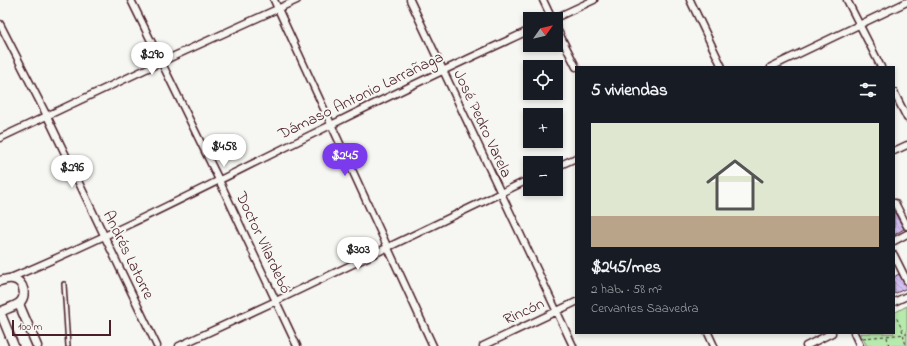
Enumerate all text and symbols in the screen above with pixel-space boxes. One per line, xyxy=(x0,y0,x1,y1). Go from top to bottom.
north arrow xyxy=(523,12,563,52)
map controls xyxy=(523,12,563,196)
pin: $290 xyxy=(128,42,176,76)
text: $290 xyxy=(140,45,164,64)
street label: Dámaso Antonio Larrañaga xyxy=(273,45,448,147)
button: locate xyxy=(523,60,563,100)
street label: José Pedro Varela xyxy=(446,66,518,182)
text: 5 viviendas xyxy=(591,78,668,103)
icon: filters xyxy=(857,79,879,101)
button: + xyxy=(523,108,563,148)
pin: $458 xyxy=(200,134,248,168)
text: $458 xyxy=(211,137,237,156)
pin: $245 xyxy=(321,143,369,177)
text: $245 xyxy=(331,146,359,165)
icon: home xyxy=(699,149,771,221)
pin: $296 xyxy=(48,155,96,189)
button: − xyxy=(523,156,563,196)
text: $296 xyxy=(60,158,84,177)
street label: Doctor Vilardebó xyxy=(228,187,297,298)
street label: Andrés Latorre xyxy=(96,206,160,304)
pin: $303 xyxy=(334,237,382,271)
text: $303 xyxy=(346,240,370,259)
text: $245/mes xyxy=(591,255,661,280)
text: 2 hab. · 58 m² xyxy=(591,280,662,299)
street label: Rincón xyxy=(499,292,549,332)
text: Cervantes Saavedra xyxy=(591,299,698,318)
scale bar xyxy=(12,318,111,337)
text: 100 m xyxy=(18,319,42,335)

